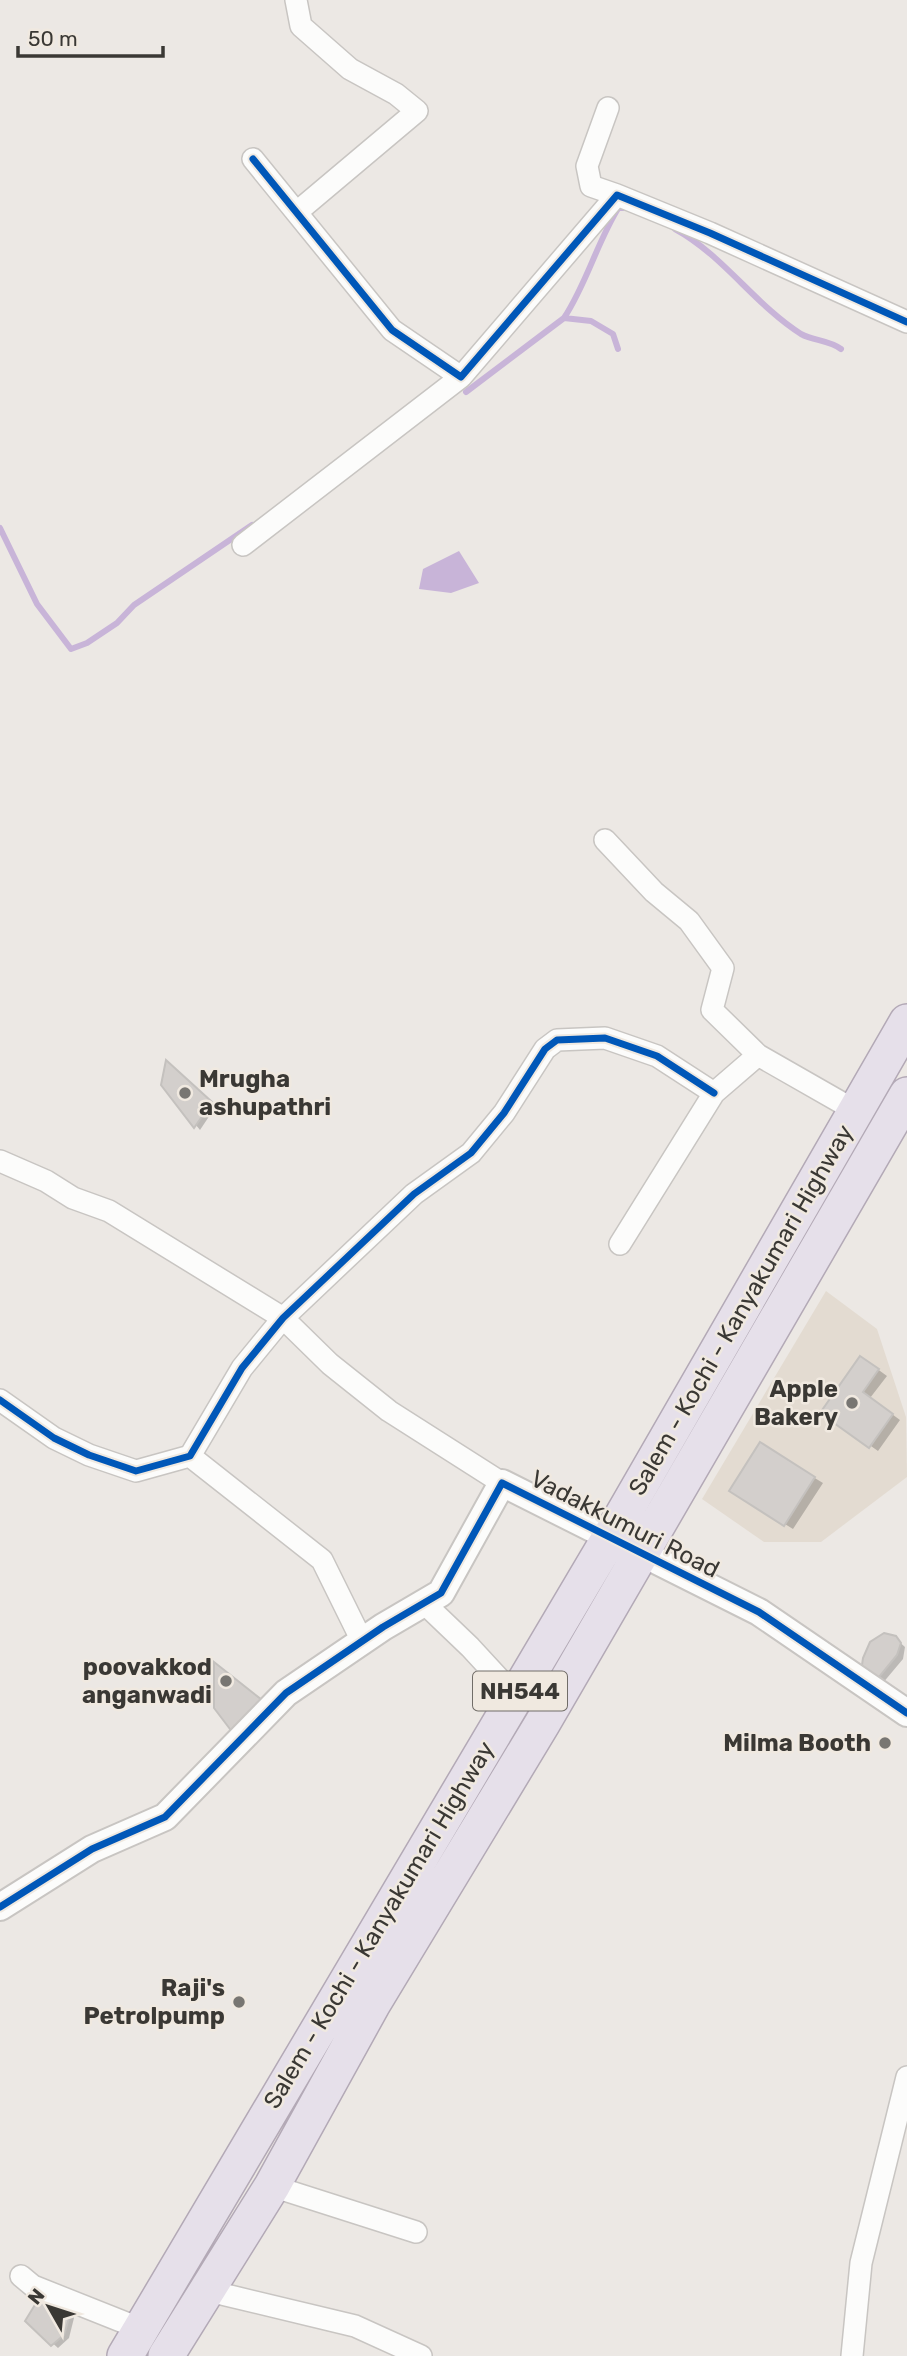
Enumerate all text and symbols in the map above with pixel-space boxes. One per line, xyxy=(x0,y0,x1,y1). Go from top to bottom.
scale bar xyxy=(18,14,163,58)
text: 50 m xyxy=(28,26,78,51)
place label: Mrugha ashupathri xyxy=(199,1065,331,1121)
marker: Mrugha ashupathri xyxy=(177,1085,193,1101)
street label: Salem - Kochi - Kanyakumari Highway xyxy=(623,1120,859,1500)
place label: Apple Bakery xyxy=(754,1375,838,1431)
marker: Apple Bakery xyxy=(844,1395,860,1411)
street label: Vadakkumuri Road xyxy=(526,1464,724,1584)
place label: poovakkod anganwadi xyxy=(82,1653,212,1709)
road number: NH544 xyxy=(473,1672,567,1710)
marker: poovakkod anganwadi xyxy=(218,1673,234,1689)
place label: Milma Booth xyxy=(723,1729,871,1757)
marker: Milma Booth xyxy=(877,1735,893,1751)
street label: Salem - Kochi - Kanyakumari Highway xyxy=(258,1736,500,2114)
place label: Raji's Petrolpump xyxy=(84,1974,225,2030)
marker: Raji's Petrolpump xyxy=(231,1994,247,2010)
north arrow xyxy=(14,2272,84,2342)
text: N xyxy=(23,2284,49,2309)

